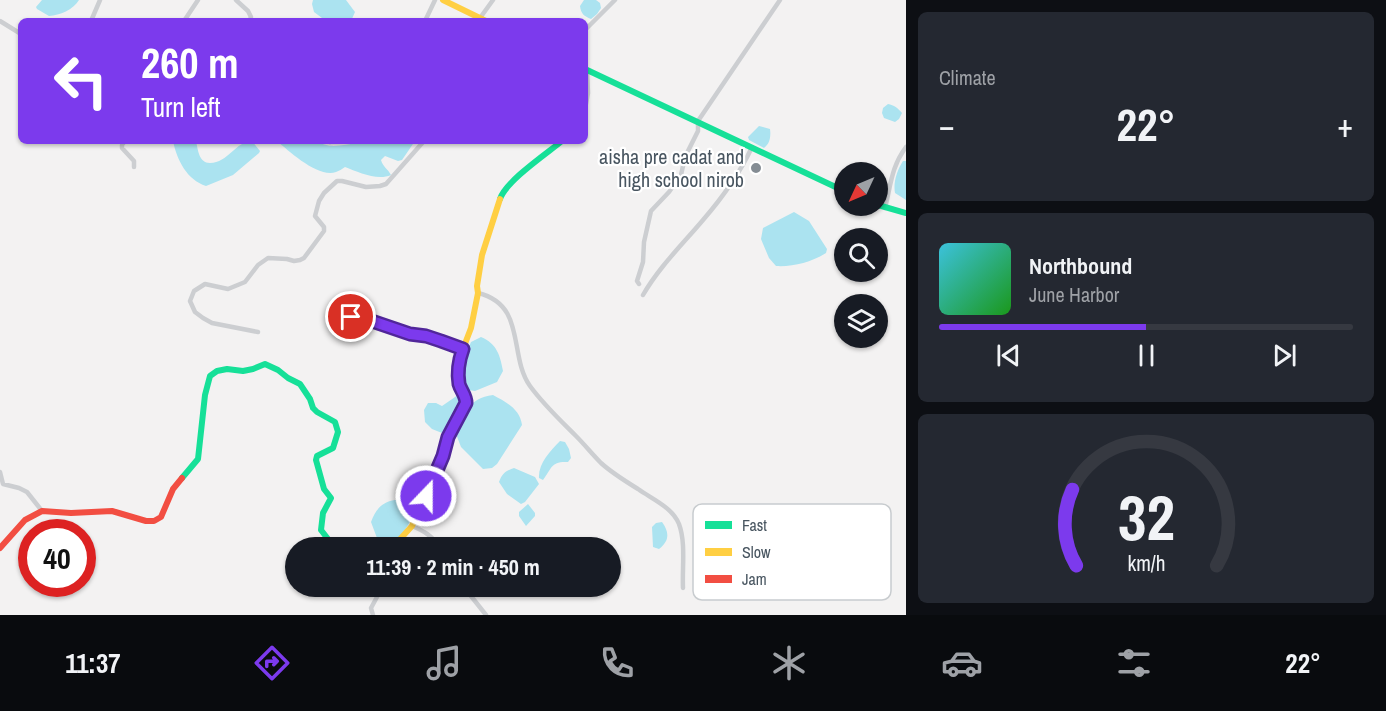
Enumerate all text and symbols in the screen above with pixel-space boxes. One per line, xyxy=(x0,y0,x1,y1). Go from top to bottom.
text: 260 m xyxy=(141,35,239,91)
icon: left xyxy=(42,42,120,120)
text: Climate xyxy=(939,64,996,91)
text: Turn left xyxy=(141,89,220,125)
text: 22° xyxy=(1116,94,1176,155)
text: − xyxy=(939,103,955,147)
text: + xyxy=(1337,103,1353,147)
place label: aisha pre cadat and high school nirob xyxy=(599,143,744,193)
marker: aisha pre cadat and high school nirob xyxy=(749,161,763,175)
north arrow xyxy=(834,162,888,216)
map controls xyxy=(834,162,888,348)
button: search xyxy=(834,228,888,282)
text: Northbound xyxy=(1029,251,1132,281)
text: June Harbor xyxy=(1029,281,1119,308)
pin xyxy=(325,291,376,342)
button: layers xyxy=(834,294,888,348)
icon: arrive xyxy=(334,300,367,333)
icon: previous xyxy=(992,339,1025,372)
icon: pause xyxy=(1130,339,1163,372)
icon: next xyxy=(1268,339,1301,372)
position arrow xyxy=(394,464,458,528)
text: 32 xyxy=(1118,475,1174,559)
legend xyxy=(693,504,891,600)
text: Fast xyxy=(742,514,767,536)
speed limit sign: 40 xyxy=(18,519,96,597)
text: Slow xyxy=(742,541,771,563)
text: km/h xyxy=(1127,549,1165,578)
text: 11:39 · 2 min · 450 m xyxy=(366,552,540,582)
text: Jam xyxy=(742,568,767,590)
icon: directions xyxy=(251,642,293,684)
icon: music xyxy=(423,642,465,684)
icon: phone xyxy=(596,642,638,684)
icon: climate xyxy=(768,642,810,684)
icon: car xyxy=(941,642,983,684)
icon: filters xyxy=(1113,642,1155,684)
text: 11:37 xyxy=(65,645,121,681)
text: 22° xyxy=(1285,645,1321,681)

